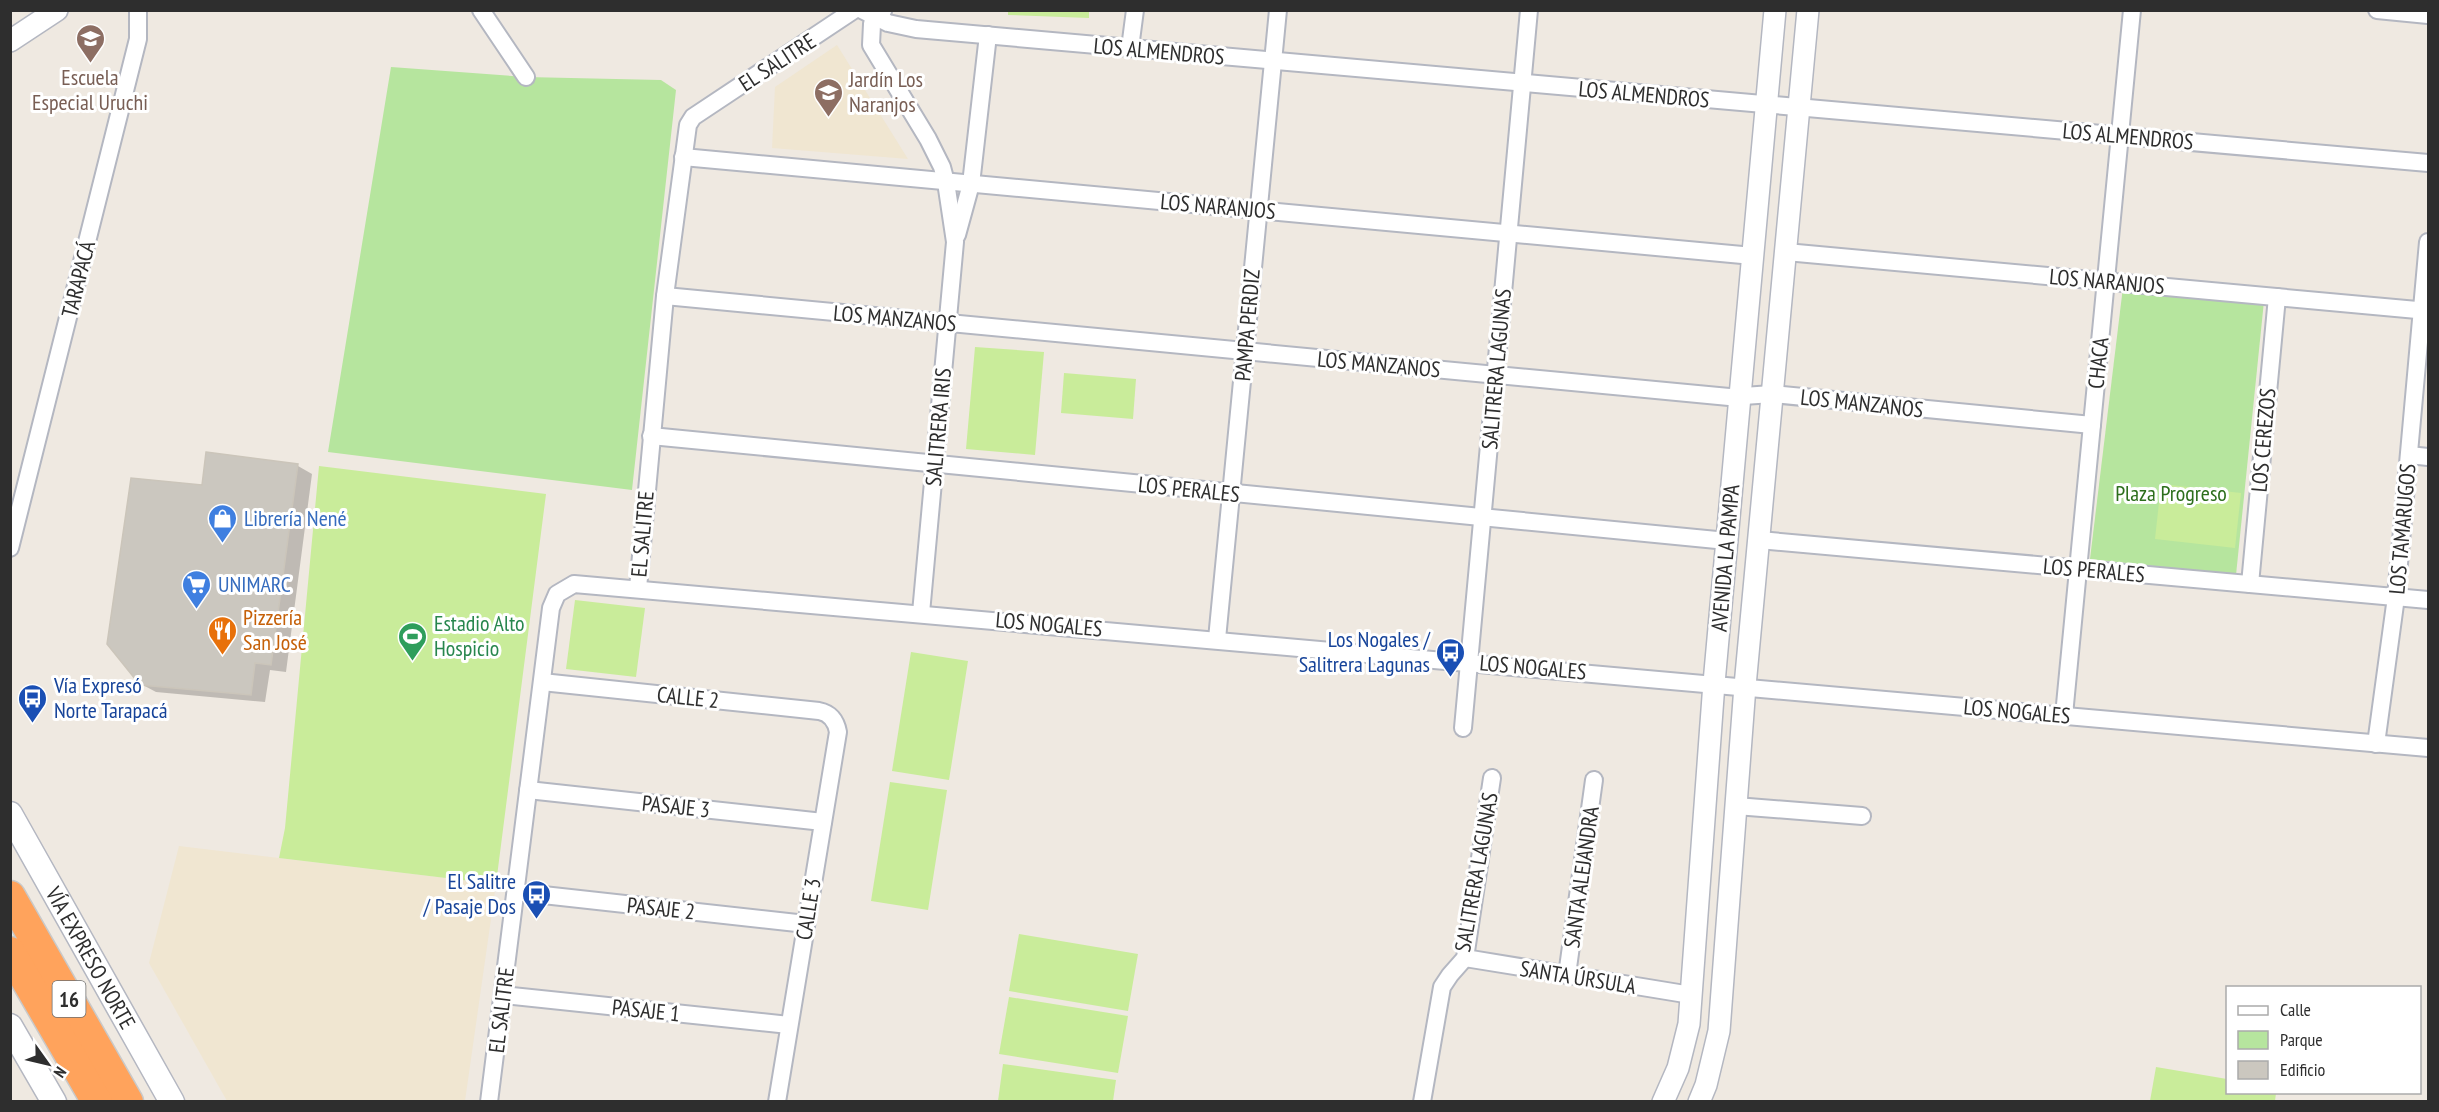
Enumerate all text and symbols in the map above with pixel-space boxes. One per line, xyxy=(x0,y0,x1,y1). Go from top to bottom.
school or university icon: Escuela Especial Uruchi xyxy=(74,22,106,64)
street label: EL SALITRE xyxy=(733,27,821,97)
street label: LOS ALMENDROS xyxy=(1092,31,1226,71)
place label: Escuela Especial Uruchi xyxy=(32,63,148,116)
place label: Jardín Los Naranjos xyxy=(848,65,923,118)
street label: LOS ALMENDROS xyxy=(1577,74,1711,114)
school or university icon: Jardín Los Naranjos xyxy=(812,76,844,118)
street label: LOS ALMENDROS xyxy=(2061,116,2195,156)
street label: LOS NARANJOS xyxy=(1159,187,1277,225)
street label: TARAPACÁ xyxy=(55,237,101,320)
street label: LOS NARANJOS xyxy=(2048,262,2166,300)
street label: PAMPA PERDIZ xyxy=(1228,267,1266,382)
street label: SALITRERA LAGUNAS xyxy=(1475,287,1517,451)
street label: LOS MANZANOS xyxy=(832,299,958,337)
street label: CHACA xyxy=(2081,335,2115,390)
street label: LOS MANZANOS xyxy=(1316,345,1442,383)
street label: SALITRERA IRIS xyxy=(919,367,957,487)
street label: LOS MANZANOS xyxy=(1799,383,1925,423)
street label: LOS CEREZOS xyxy=(2245,387,2281,493)
street label: LOS TAMARUGOS xyxy=(2382,462,2422,596)
street label: LOS PERALES xyxy=(1137,470,1241,508)
park label: Plaza Progreso xyxy=(2115,479,2227,507)
street label: AVENIDA LA PAMPA xyxy=(1705,483,1745,633)
street label: EL SALITRE xyxy=(624,490,660,578)
shop icon: Librería Nené xyxy=(207,502,239,544)
place label: Librería Nené xyxy=(244,504,347,532)
street label: LOS PERALES xyxy=(2042,552,2146,588)
supermarket icon: UNIMARC xyxy=(181,568,213,610)
place label: UNIMARC xyxy=(218,570,291,598)
place label: Pizzería San José xyxy=(243,603,307,656)
street label: LOS NOGALES xyxy=(994,605,1104,643)
place label: Estadio Alto Hospicio xyxy=(434,609,525,662)
restaurant icon: Pizzería San José xyxy=(206,614,238,656)
sports icon: Estadio Alto Hospicio xyxy=(397,620,429,662)
place label: Los Nogales / Salitrera Lagunas xyxy=(1299,625,1432,678)
bus stop icon: Los Nogales / Salitrera Lagunas xyxy=(1435,636,1467,678)
street label: LOS NOGALES xyxy=(1478,648,1588,686)
place label: Vía Expresó Norte Tarapacá xyxy=(53,671,168,724)
street label: CALLE 2 xyxy=(656,680,720,714)
bus stop icon: Vía Expresó Norte Tarapacá xyxy=(17,682,49,724)
street label: LOS NOGALES xyxy=(1962,692,2072,730)
street label: PASAJE 3 xyxy=(641,789,711,823)
street label: SALITRERA LAGUNAS xyxy=(1448,790,1504,954)
street label: SANTA ALEJANDRA xyxy=(1557,804,1605,950)
place label: El Salitre / Pasaje Dos xyxy=(423,867,516,920)
street label: CALLE 3 xyxy=(789,876,827,942)
bus stop icon: El Salitre / Pasaje Dos xyxy=(521,878,553,920)
street label: VÍA EXPRESO NORTE xyxy=(39,881,142,1034)
street label: PASAJE 2 xyxy=(626,891,696,925)
street label: SANTA ÚRSULA xyxy=(1518,954,1639,1000)
street label: EL SALITRE xyxy=(482,965,520,1055)
road number: 16 xyxy=(52,981,86,1017)
legend xyxy=(2226,986,2421,1094)
street label: PASAJE 1 xyxy=(611,993,681,1027)
text: Calle xyxy=(2280,998,2311,1021)
text: Parque xyxy=(2280,1028,2323,1051)
north arrow xyxy=(18,1034,78,1094)
text: Edificio xyxy=(2280,1058,2326,1081)
text: N xyxy=(50,1063,71,1082)

